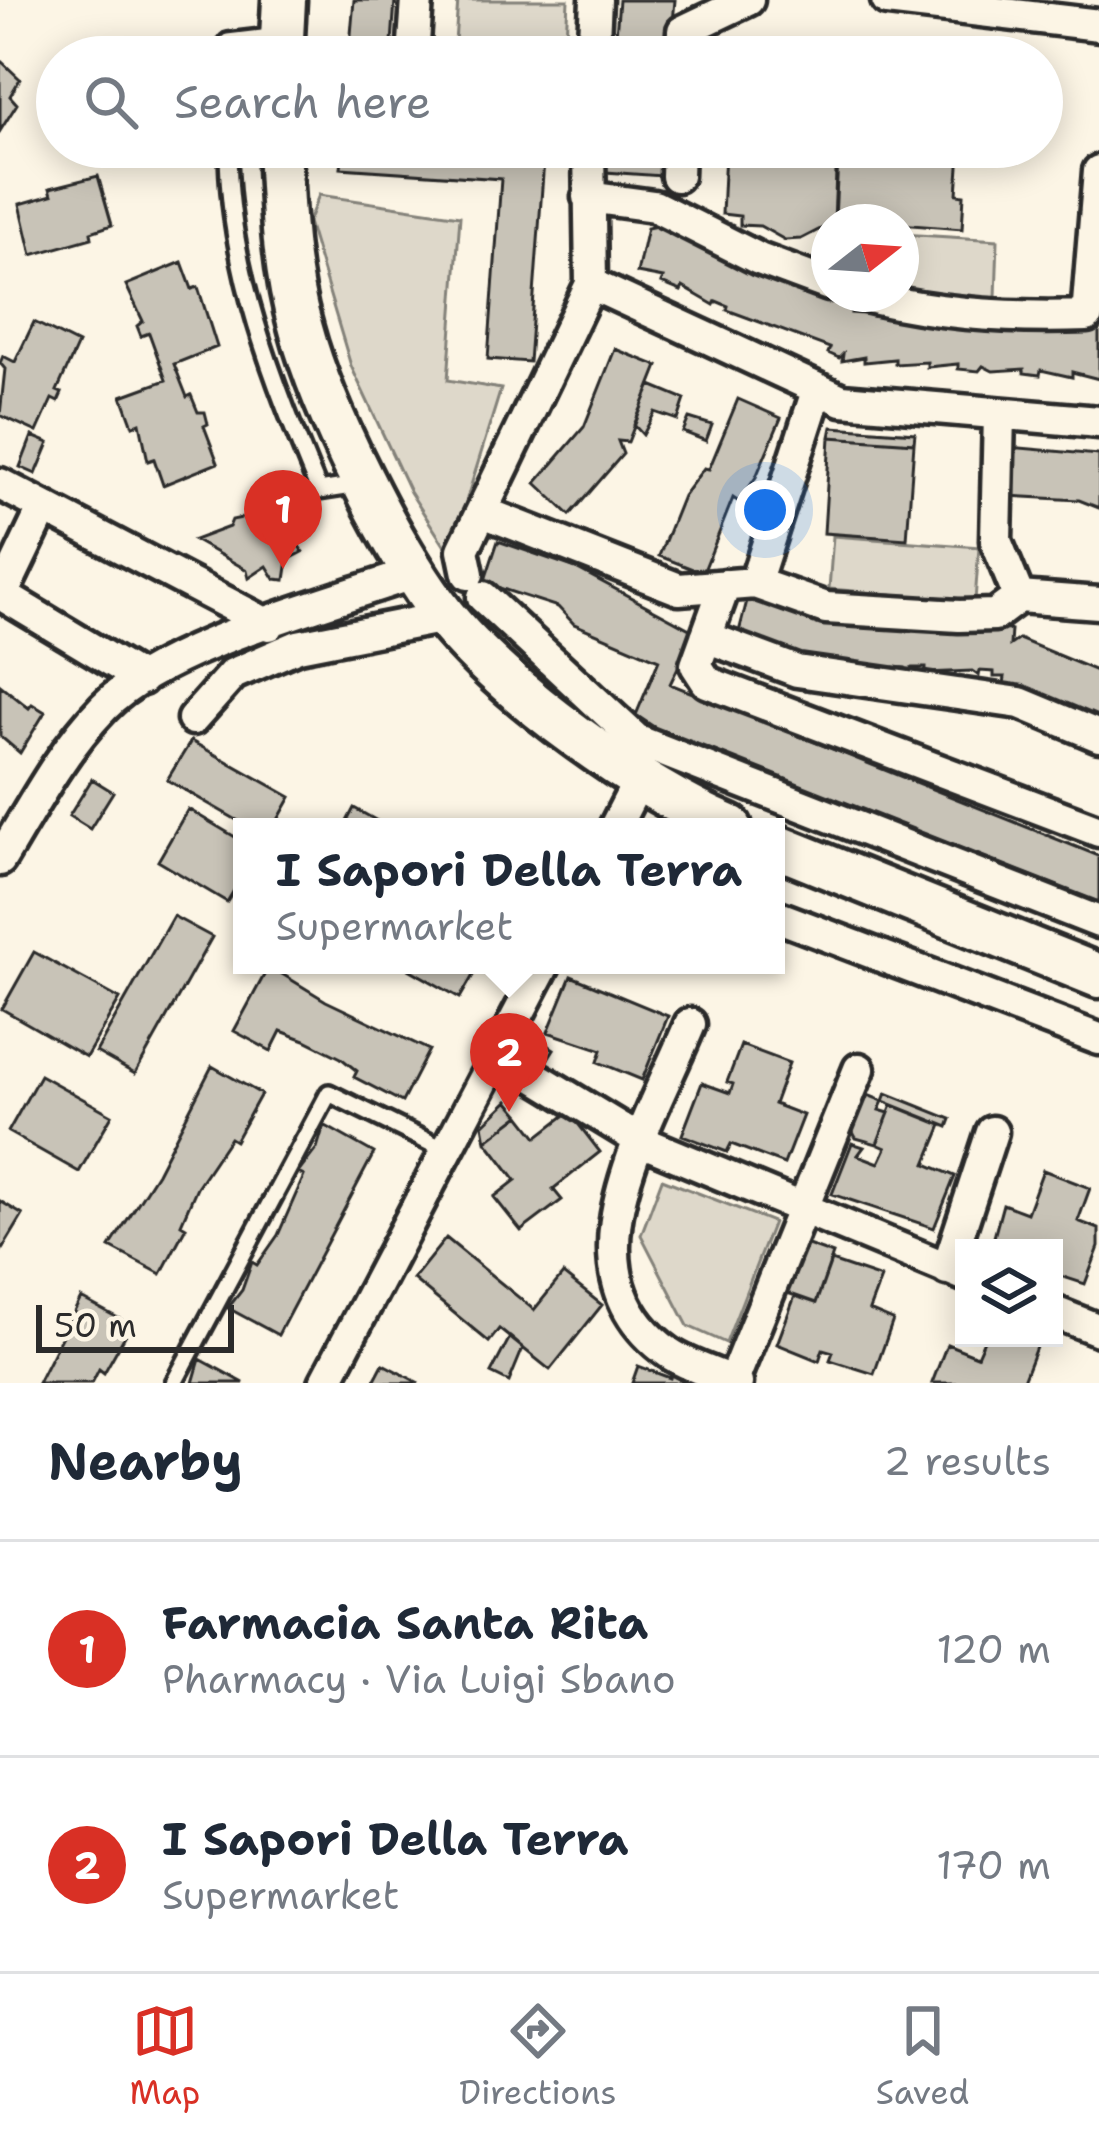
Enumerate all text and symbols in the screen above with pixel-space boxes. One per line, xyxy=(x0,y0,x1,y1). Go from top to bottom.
search box xyxy=(36,36,1063,168)
icon: search xyxy=(78,69,144,135)
text: Search here xyxy=(174,72,431,132)
north arrow xyxy=(811,204,919,312)
pin: 1 xyxy=(244,470,322,569)
your location xyxy=(735,480,795,540)
popup xyxy=(233,818,785,974)
text: I Sapori Della Terra xyxy=(276,840,742,900)
text: Supermarket xyxy=(276,900,513,952)
pin: 2 xyxy=(470,1013,548,1112)
map controls xyxy=(955,1239,1063,1347)
button: layers xyxy=(955,1239,1063,1347)
scale bar xyxy=(36,1299,234,1352)
text: 50 m xyxy=(54,1303,137,1348)
text: Nearby xyxy=(48,1427,243,1495)
text: 2 results xyxy=(884,1435,1051,1487)
text: Farmacia Santa Rita xyxy=(162,1593,648,1653)
text: 1 xyxy=(78,1623,96,1675)
text: 120 m xyxy=(936,1623,1051,1675)
text: Pharmacy · Via Luigi Sbano xyxy=(162,1653,676,1705)
text: I Sapori Della Terra xyxy=(162,1809,629,1869)
text: 2 xyxy=(73,1839,101,1891)
text: 170 m xyxy=(936,1839,1051,1891)
text: Supermarket xyxy=(162,1869,400,1921)
tab: Map xyxy=(130,1998,200,2115)
tab: Directions xyxy=(459,1998,617,2115)
tab: Saved xyxy=(876,1998,969,2115)

